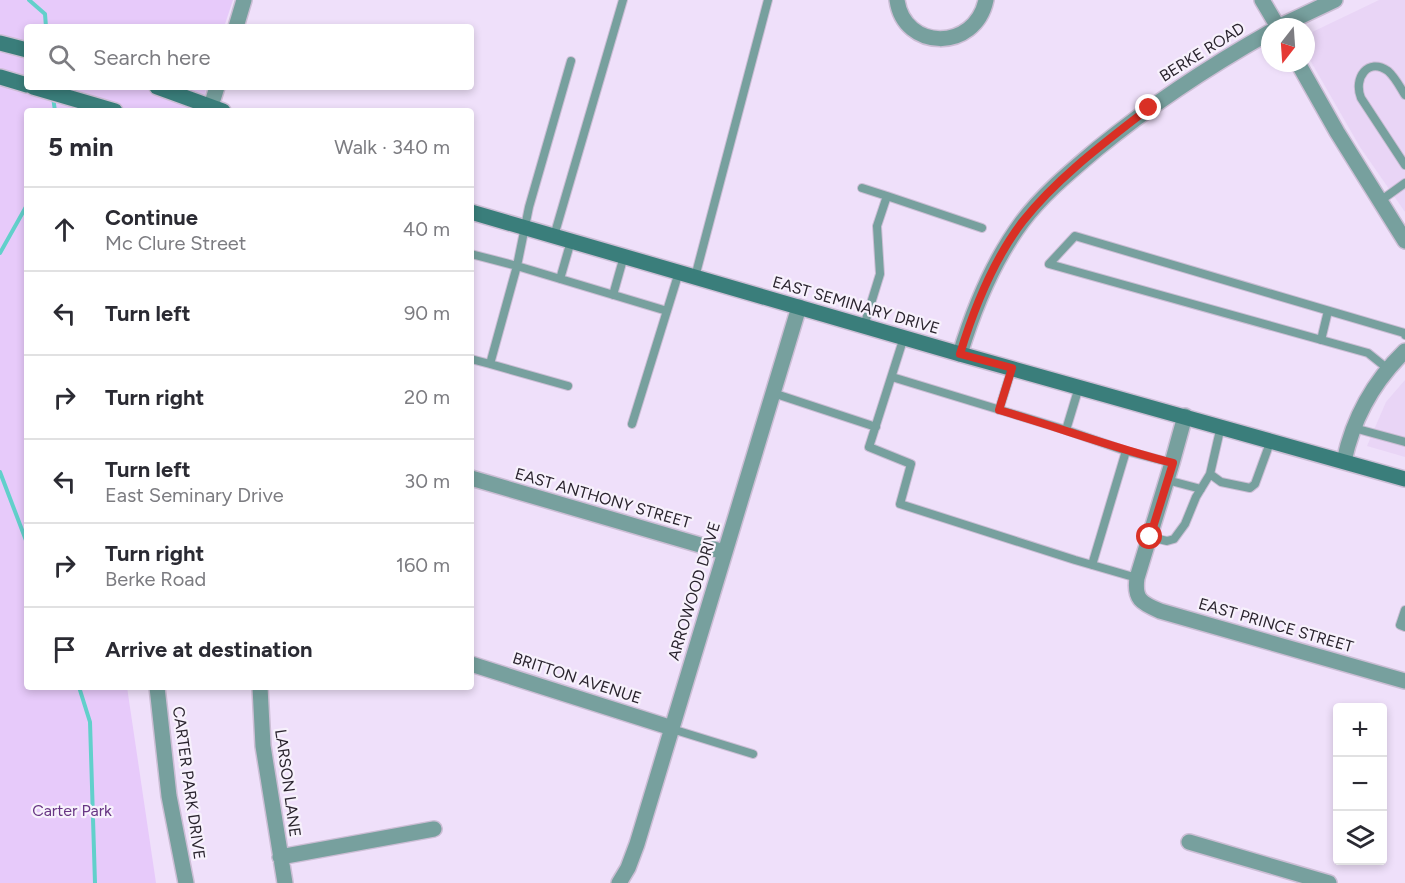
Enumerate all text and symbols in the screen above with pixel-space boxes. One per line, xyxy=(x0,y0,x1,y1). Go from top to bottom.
street label: BERKE ROAD xyxy=(1156,18,1248,86)
north arrow xyxy=(1261,18,1315,72)
search box xyxy=(24,24,474,90)
icon: search xyxy=(45,41,78,74)
text: Search here xyxy=(93,44,211,71)
route end xyxy=(1135,94,1161,120)
text: 5 min xyxy=(48,131,114,163)
text: Walk · 340 m xyxy=(334,135,450,159)
text: Continue xyxy=(105,204,198,231)
icon: ahead xyxy=(48,213,81,246)
text: 40 m xyxy=(403,217,450,241)
text: Mc Clure Street xyxy=(105,231,246,255)
street label: EAST SEMINARY DRIVE xyxy=(770,272,942,338)
icon: left xyxy=(48,297,81,330)
text: Turn left xyxy=(105,300,191,327)
text: 90 m xyxy=(404,301,450,325)
icon: right xyxy=(48,381,81,414)
text: Turn right xyxy=(105,384,204,411)
text: 20 m xyxy=(404,385,450,409)
text: Turn left xyxy=(105,456,191,483)
street label: EAST ANTHONY STREET xyxy=(513,464,693,532)
icon: left xyxy=(48,465,81,498)
text: 30 m xyxy=(404,469,450,493)
text: East Seminary Drive xyxy=(105,483,284,507)
street label: ARROWOOD DRIVE xyxy=(664,519,724,663)
route start xyxy=(1136,523,1162,549)
text: Turn right xyxy=(105,540,204,567)
icon: right xyxy=(48,549,81,582)
text: 160 m xyxy=(396,553,450,577)
text: Berke Road xyxy=(105,567,206,591)
street label: EAST PRINCE STREET xyxy=(1196,594,1356,656)
icon: arrive xyxy=(48,633,81,666)
text: Arrive at destination xyxy=(105,636,313,663)
street label: BRITTON AVENUE xyxy=(510,648,644,708)
map controls xyxy=(1333,703,1387,865)
button: + xyxy=(1333,703,1387,757)
street label: CARTER PARK DRIVE xyxy=(169,705,209,861)
street label: LARSON LANE xyxy=(271,728,305,838)
button: − xyxy=(1333,757,1387,811)
park label: Carter Park xyxy=(32,801,112,820)
button: layers xyxy=(1333,811,1387,865)

